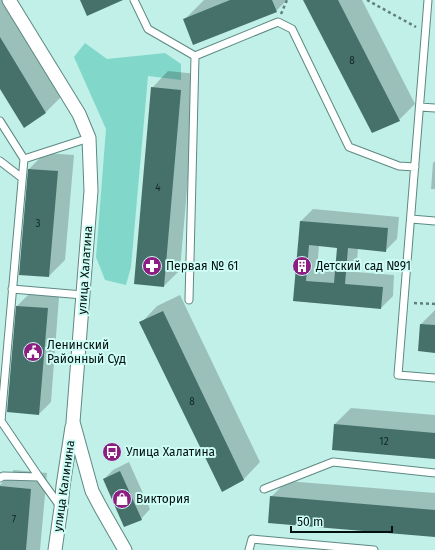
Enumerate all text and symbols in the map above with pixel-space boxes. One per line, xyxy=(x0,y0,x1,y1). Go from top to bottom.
house number: 8 xyxy=(349,55,355,67)
house number: 4 xyxy=(155,182,161,194)
house number: 3 xyxy=(36,218,41,230)
street label: улица Халатина xyxy=(75,225,95,315)
pharmacy icon: Первая № 61 xyxy=(141,255,163,277)
building icon: Детский сад №91 xyxy=(291,255,313,277)
place label: Первая № 61 xyxy=(166,259,238,273)
place label: Детский сад №91 xyxy=(315,259,411,273)
place label: Ленинский Районный Суд xyxy=(47,338,126,366)
public building icon: Ленинский Районный Суд xyxy=(22,341,44,363)
house number: 8 xyxy=(189,396,195,408)
house number: 12 xyxy=(379,436,389,448)
street label: улица Калинина xyxy=(51,439,77,533)
bus stop icon: Улица Халатина xyxy=(101,441,123,463)
place label: Улица Халатина xyxy=(126,445,215,459)
shop icon: Виктория xyxy=(111,488,133,510)
place label: Виктория xyxy=(136,492,190,506)
scale bar xyxy=(291,508,392,534)
house number: 7 xyxy=(12,514,17,526)
text: 50 m xyxy=(297,515,323,529)

